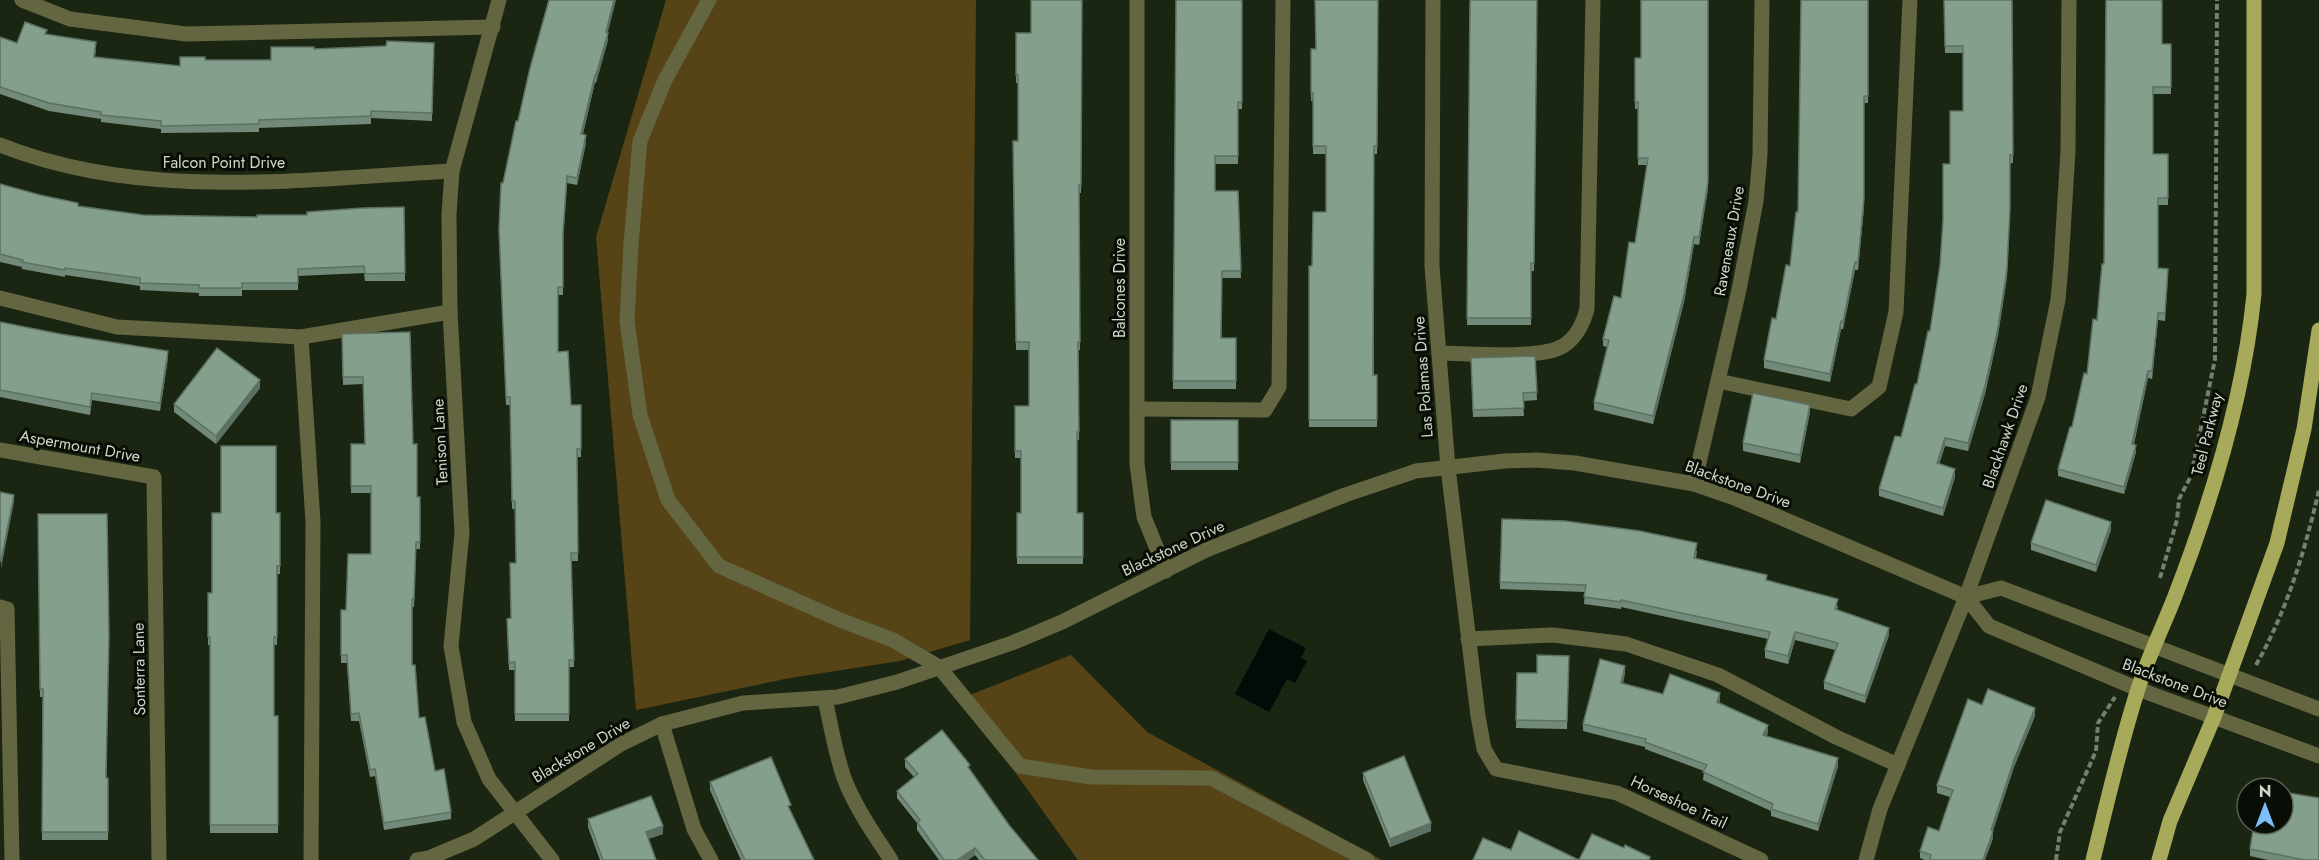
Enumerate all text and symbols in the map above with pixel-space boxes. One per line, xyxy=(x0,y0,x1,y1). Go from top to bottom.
street label: Falcon Point Drive xyxy=(163,151,285,174)
street label: Raveneaux Drive xyxy=(1708,184,1750,298)
street label: Balcones Drive xyxy=(1108,238,1131,338)
street label: Las Polamas Drive xyxy=(1407,316,1439,438)
street label: Blackhawk Drive xyxy=(1976,381,2034,491)
street label: Teel Parkway xyxy=(2186,389,2229,478)
street label: Tenison Lane xyxy=(426,398,454,486)
street label: Aspermount Drive xyxy=(18,424,142,468)
street label: Blackstone Drive xyxy=(1682,454,1794,514)
street label: Blackstone Drive xyxy=(1118,514,1228,582)
street label: Sonterra Lane xyxy=(127,622,151,716)
street label: Blackstone Drive xyxy=(2119,652,2231,714)
street label: Blackstone Drive xyxy=(527,712,635,788)
street label: Horseshoe Trail xyxy=(1627,770,1731,834)
north arrow xyxy=(2235,776,2295,836)
text: N xyxy=(2259,780,2271,803)

